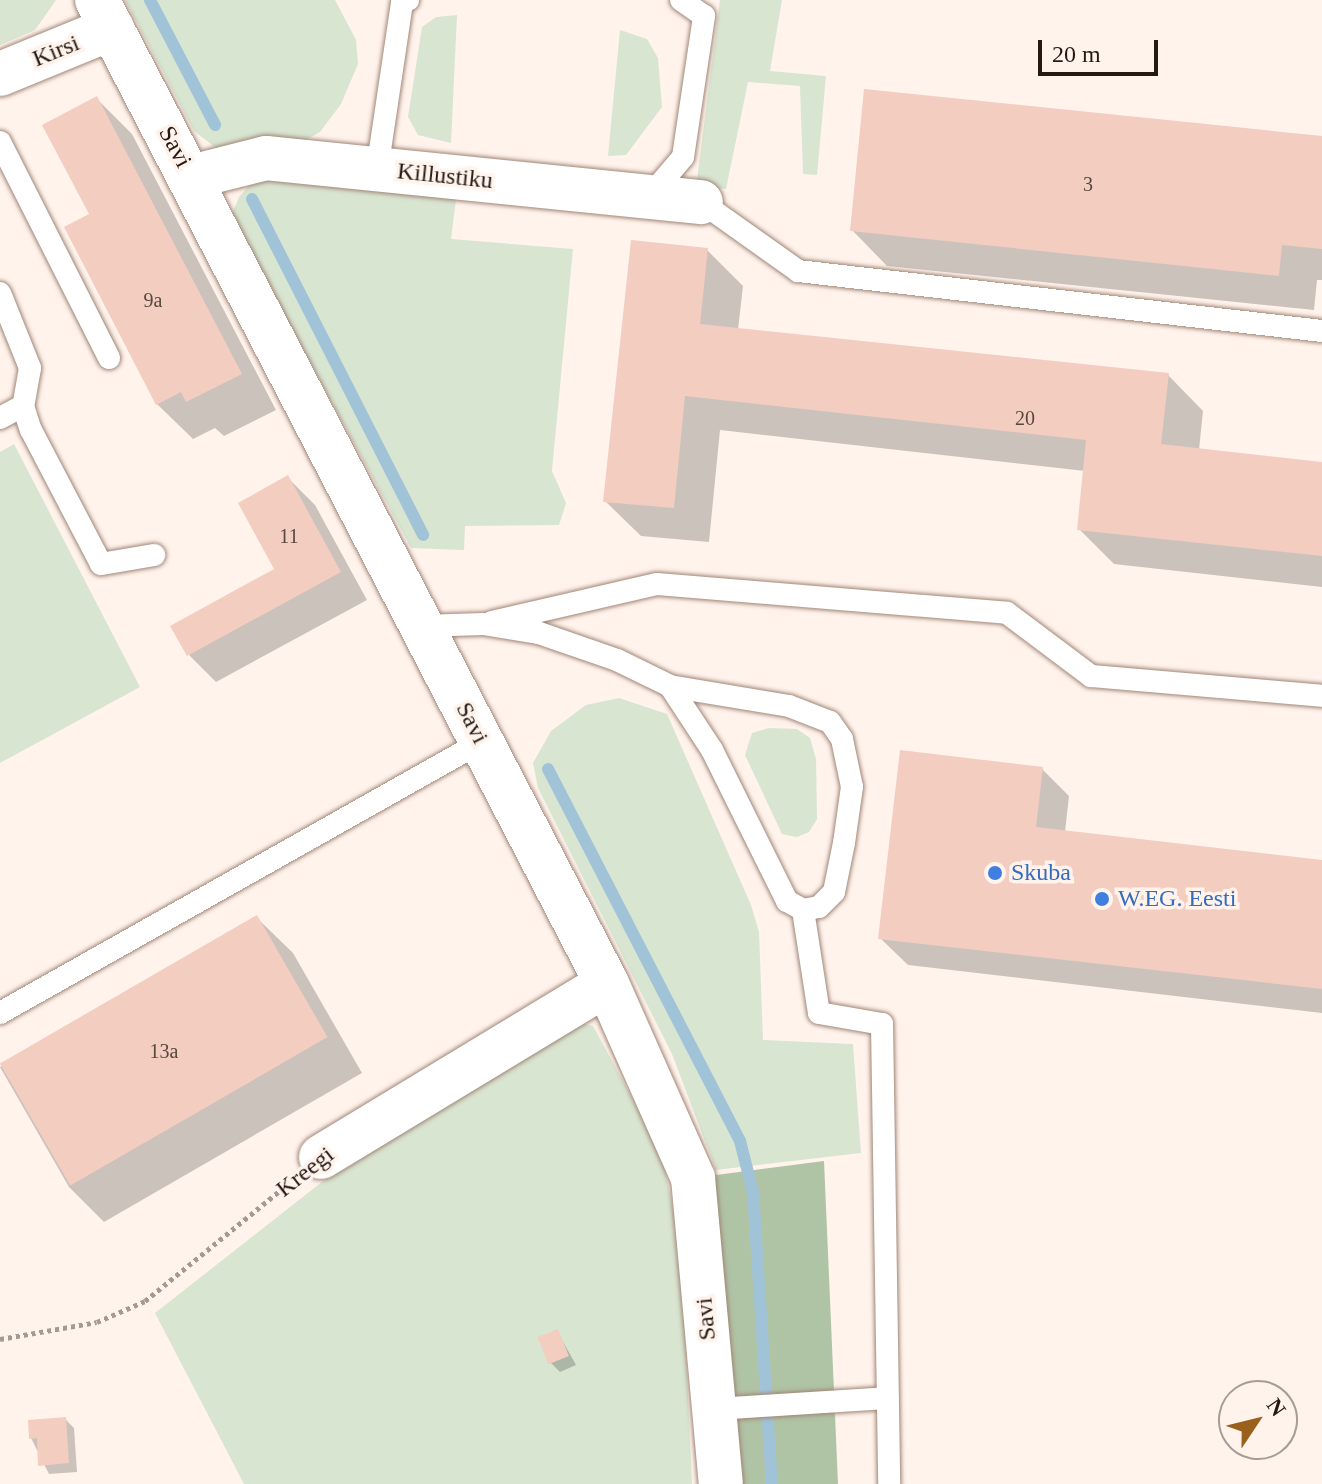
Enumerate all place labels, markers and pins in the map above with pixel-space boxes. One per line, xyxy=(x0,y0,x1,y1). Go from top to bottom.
place label: Skuba xyxy=(1011,859,1071,887)
marker: Skuba xyxy=(986,864,1004,882)
place label: W.EG. Eesti xyxy=(1118,885,1236,913)
marker: W.EG. Eesti xyxy=(1093,890,1111,908)

